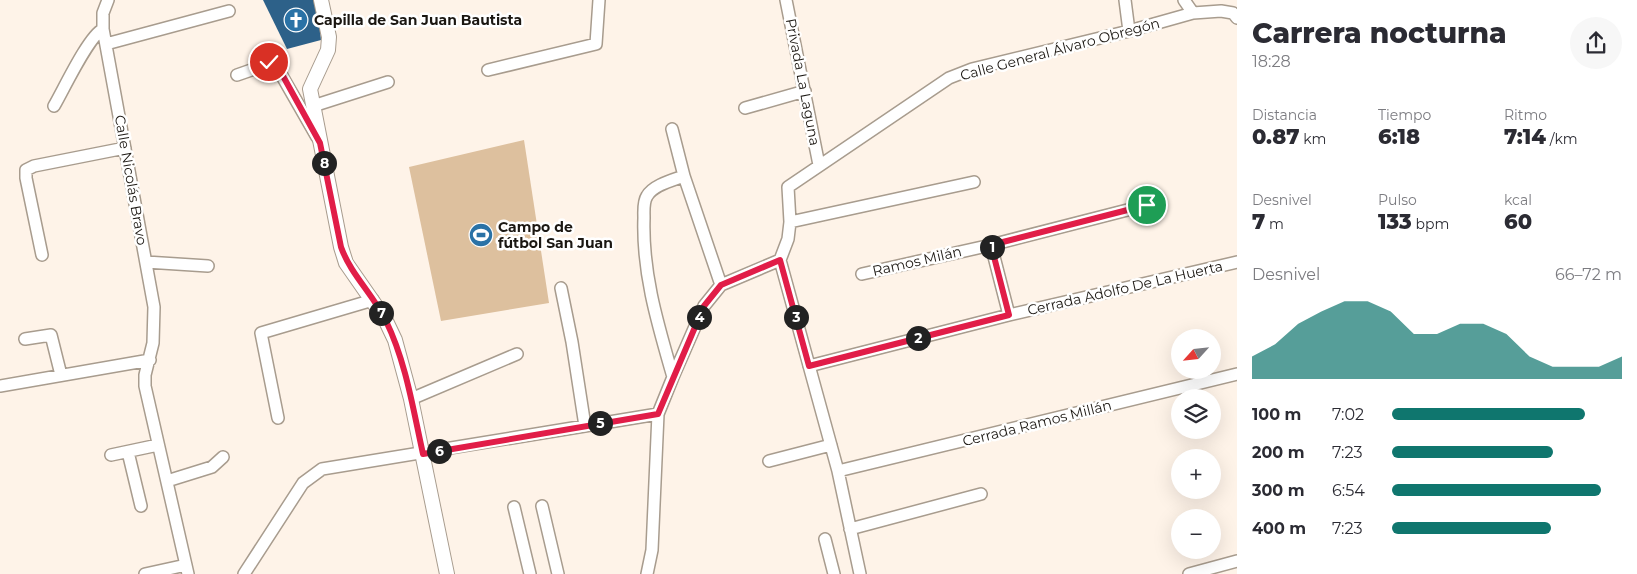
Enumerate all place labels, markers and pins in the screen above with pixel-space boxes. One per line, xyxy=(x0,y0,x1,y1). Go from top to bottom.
church icon: Capilla de San Juan Bautista xyxy=(283,7,309,33)
place label: Capilla de San Juan Bautista xyxy=(314,11,522,29)
pin xyxy=(248,41,290,83)
pin: 8 xyxy=(312,150,336,176)
pin xyxy=(1126,184,1168,226)
place label: Campo de fútbol San Juan xyxy=(498,218,613,252)
sports icon: Campo de fútbol San Juan xyxy=(468,222,494,248)
pin: 1 xyxy=(980,234,1004,260)
pin: 7 xyxy=(368,300,394,326)
pin: 4 xyxy=(686,304,712,330)
pin: 3 xyxy=(784,304,808,330)
pin: 2 xyxy=(906,326,930,350)
pin: 5 xyxy=(588,410,612,436)
pin: 6 xyxy=(426,438,452,464)

